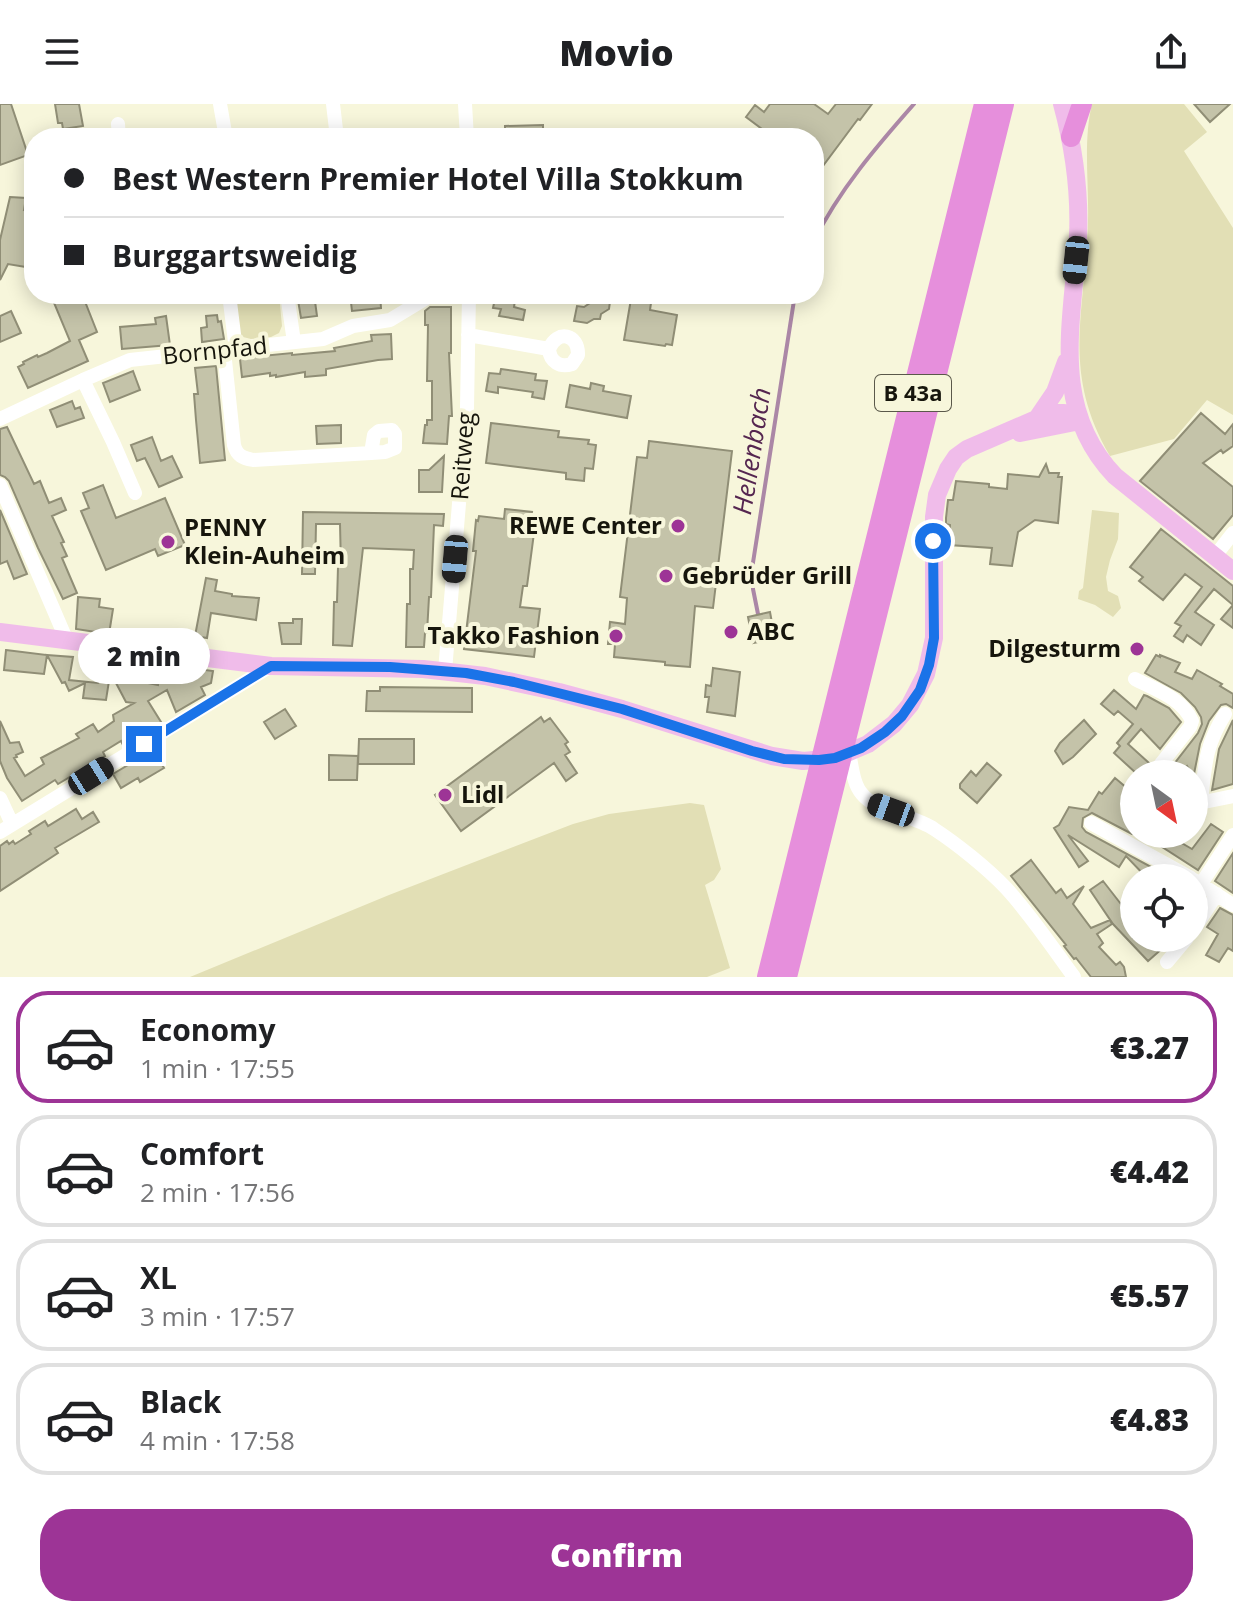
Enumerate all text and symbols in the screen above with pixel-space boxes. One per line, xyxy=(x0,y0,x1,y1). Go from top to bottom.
text: Movio xyxy=(559,28,674,77)
icon: menu xyxy=(40,30,84,74)
icon: share xyxy=(1149,30,1193,74)
text: Best Western Premier Hotel Villa Stokkum xyxy=(112,158,744,199)
text: Burggartsweidig xyxy=(112,235,357,276)
car xyxy=(1062,235,1090,285)
street label: Bornpfad xyxy=(161,328,269,371)
road number: B 43a xyxy=(875,375,951,411)
water label: Hellenbach xyxy=(723,385,779,517)
street label: Reitweg xyxy=(442,411,481,501)
place label: REWE Center xyxy=(509,508,662,541)
place label: PENNY Klein-Auheim xyxy=(184,510,345,571)
marker: REWE Center xyxy=(669,517,687,535)
route start xyxy=(915,523,951,559)
marker: PENNY Klein-Auheim xyxy=(159,533,177,551)
car xyxy=(441,534,469,584)
place label: Gebrüder Grill xyxy=(682,558,852,591)
marker: Gebrüder Grill xyxy=(657,567,675,585)
place label: ABC xyxy=(747,614,795,647)
place label: Takko Fashion xyxy=(427,618,600,651)
marker: ABC xyxy=(722,623,740,641)
marker: Takko Fashion xyxy=(607,627,625,645)
callout: 2 min xyxy=(78,628,210,684)
place label: Dilgesturm xyxy=(988,631,1121,664)
text: 2 min xyxy=(107,638,181,674)
marker: Dilgesturm xyxy=(1128,640,1146,658)
route end xyxy=(126,726,162,762)
car xyxy=(64,753,118,799)
north arrow xyxy=(1120,760,1208,848)
map controls xyxy=(1120,760,1208,952)
place label: Lidl xyxy=(461,777,504,810)
marker: Lidl xyxy=(436,786,454,804)
car xyxy=(864,791,918,829)
button: locate xyxy=(1120,864,1208,952)
text: Economy xyxy=(140,1009,276,1050)
icon: car xyxy=(44,1011,116,1083)
text: €3.27 xyxy=(1110,1027,1189,1068)
text: 1 min · 17:55 xyxy=(140,1050,295,1086)
text: Comfort xyxy=(140,1133,264,1174)
icon: car xyxy=(44,1135,116,1207)
text: €4.42 xyxy=(1110,1151,1189,1192)
text: 2 min · 17:56 xyxy=(140,1174,295,1210)
text: XL xyxy=(140,1257,177,1298)
icon: car xyxy=(44,1259,116,1331)
text: €5.57 xyxy=(1110,1275,1189,1316)
text: 3 min · 17:57 xyxy=(140,1298,295,1334)
text: Black xyxy=(140,1381,221,1422)
icon: car xyxy=(44,1383,116,1455)
text: €4.83 xyxy=(1110,1399,1189,1440)
text: 4 min · 17:58 xyxy=(140,1422,295,1458)
button: Confirm xyxy=(40,1509,1193,1601)

